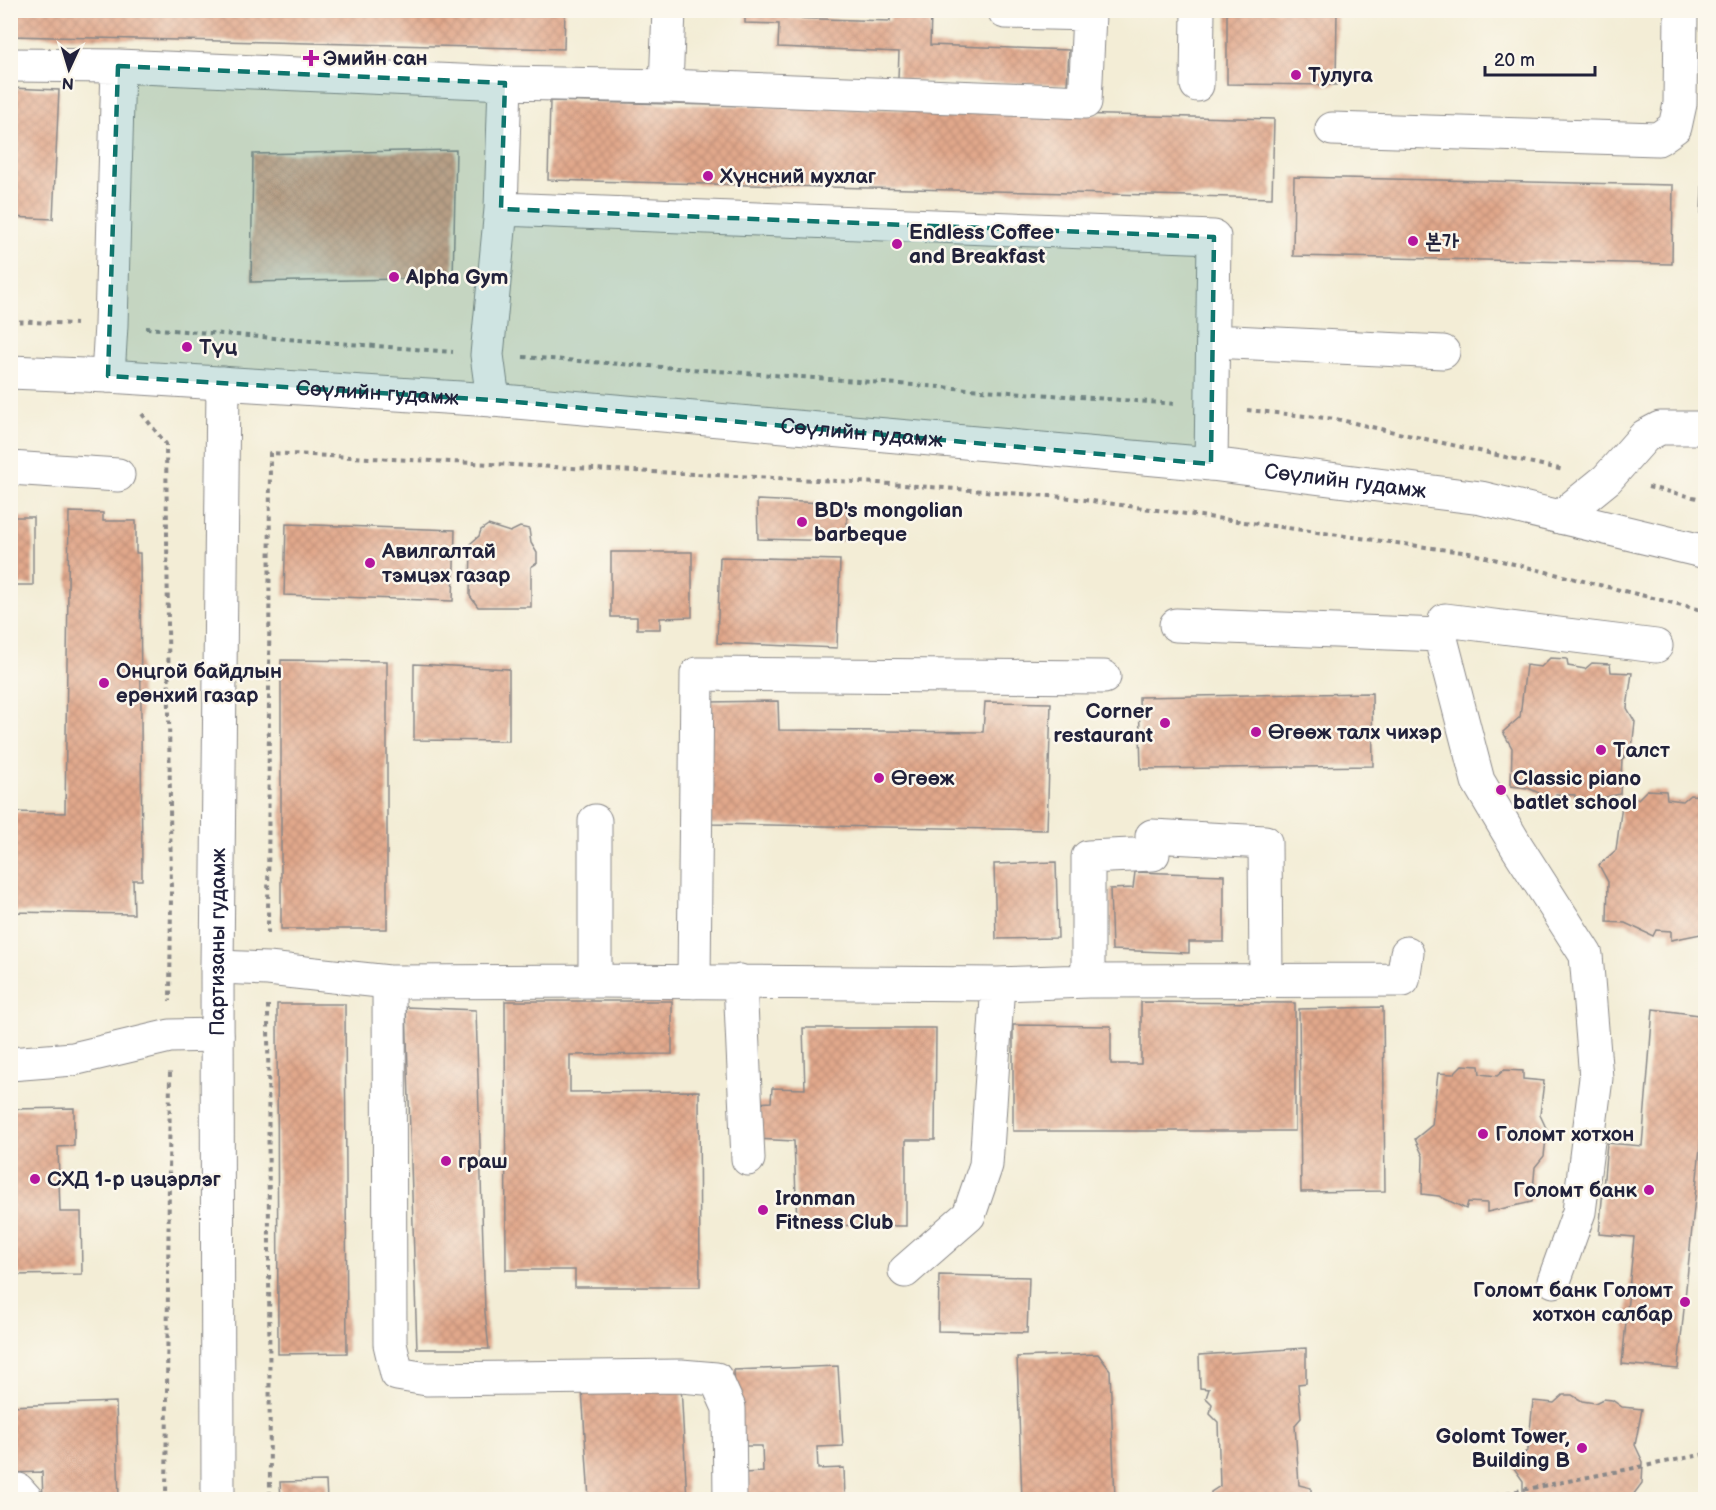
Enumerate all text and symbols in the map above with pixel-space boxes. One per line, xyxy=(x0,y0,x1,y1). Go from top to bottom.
north arrow xyxy=(39,39,99,99)
scale bar xyxy=(1485,39,1594,77)
place label: Эмийн сан xyxy=(323,46,428,71)
text: 20 m xyxy=(1494,50,1535,71)
marker: Эмийн сан xyxy=(304,51,318,65)
place label: Тулуга xyxy=(1308,63,1373,88)
marker: Тулуга xyxy=(1289,68,1303,82)
text: N xyxy=(61,73,75,92)
place label: Хүнсний мухлаг xyxy=(719,164,877,189)
marker: Хүнсний мухлаг xyxy=(701,169,715,183)
place label: Endless Coffee and Breakfast xyxy=(909,220,1054,269)
place label: 본가 xyxy=(1425,229,1459,254)
marker: 본가 xyxy=(1406,234,1420,248)
marker: Endless Coffee and Breakfast xyxy=(890,237,904,251)
place label: Alpha Gym xyxy=(405,265,508,290)
marker: Alpha Gym xyxy=(387,270,401,284)
place label: Түц xyxy=(199,335,237,360)
marker: Түц xyxy=(180,340,194,354)
street label: Сөүлийн гудамж xyxy=(295,375,460,410)
street label: Сөүлийн гудамж xyxy=(779,413,944,453)
street label: Сөүлийн гудамж xyxy=(1263,458,1428,504)
place label: BD's mongolian barbeque xyxy=(814,498,963,547)
marker: BD's mongolian barbeque xyxy=(795,515,809,529)
place label: Авилгалтай тэмцэх газар xyxy=(381,539,511,588)
marker: Авилгалтай тэмцэх газар xyxy=(363,556,377,570)
place label: Онцгой байдлын ерөнхий газар xyxy=(116,659,282,708)
marker: Онцгой байдлын ерөнхий газар xyxy=(97,676,111,690)
place label: Corner restaurant xyxy=(1054,699,1154,748)
marker: Corner restaurant xyxy=(1158,716,1172,730)
place label: Өгөөж талх чихэр xyxy=(1268,720,1443,745)
marker: Өгөөж талх чихэр xyxy=(1249,725,1263,739)
place label: Талст xyxy=(1613,738,1670,763)
marker: Талст xyxy=(1594,743,1608,757)
place label: Өгөөж xyxy=(891,766,955,791)
place label: Classic piano batlet school xyxy=(1513,766,1641,815)
marker: Өгөөж xyxy=(872,771,886,785)
marker: Classic piano batlet school xyxy=(1494,783,1508,797)
street label: Партизаны гудамж xyxy=(204,848,231,1036)
place label: Голомт хотхон xyxy=(1495,1122,1634,1147)
marker: Голомт хотхон xyxy=(1476,1127,1490,1141)
place label: граш xyxy=(458,1149,508,1174)
marker: граш xyxy=(439,1154,453,1168)
place label: СХД 1-р цэцэрлэг xyxy=(47,1167,222,1192)
marker: СХД 1-р цэцэрлэг xyxy=(28,1172,42,1186)
place label: Голомт банк xyxy=(1513,1178,1638,1203)
marker: Голомт банк xyxy=(1642,1183,1656,1197)
place label: Ironman Fitness Club xyxy=(775,1186,894,1235)
marker: Ironman Fitness Club xyxy=(756,1203,770,1217)
place label: Голомт банк Голомт хотхон салбар xyxy=(1473,1278,1674,1327)
marker: Голомт банк Голомт хотхон салбар xyxy=(1678,1295,1692,1309)
place label: Golomt Tower, Building B xyxy=(1436,1424,1570,1473)
marker: Golomt Tower, Building B xyxy=(1575,1441,1589,1455)

